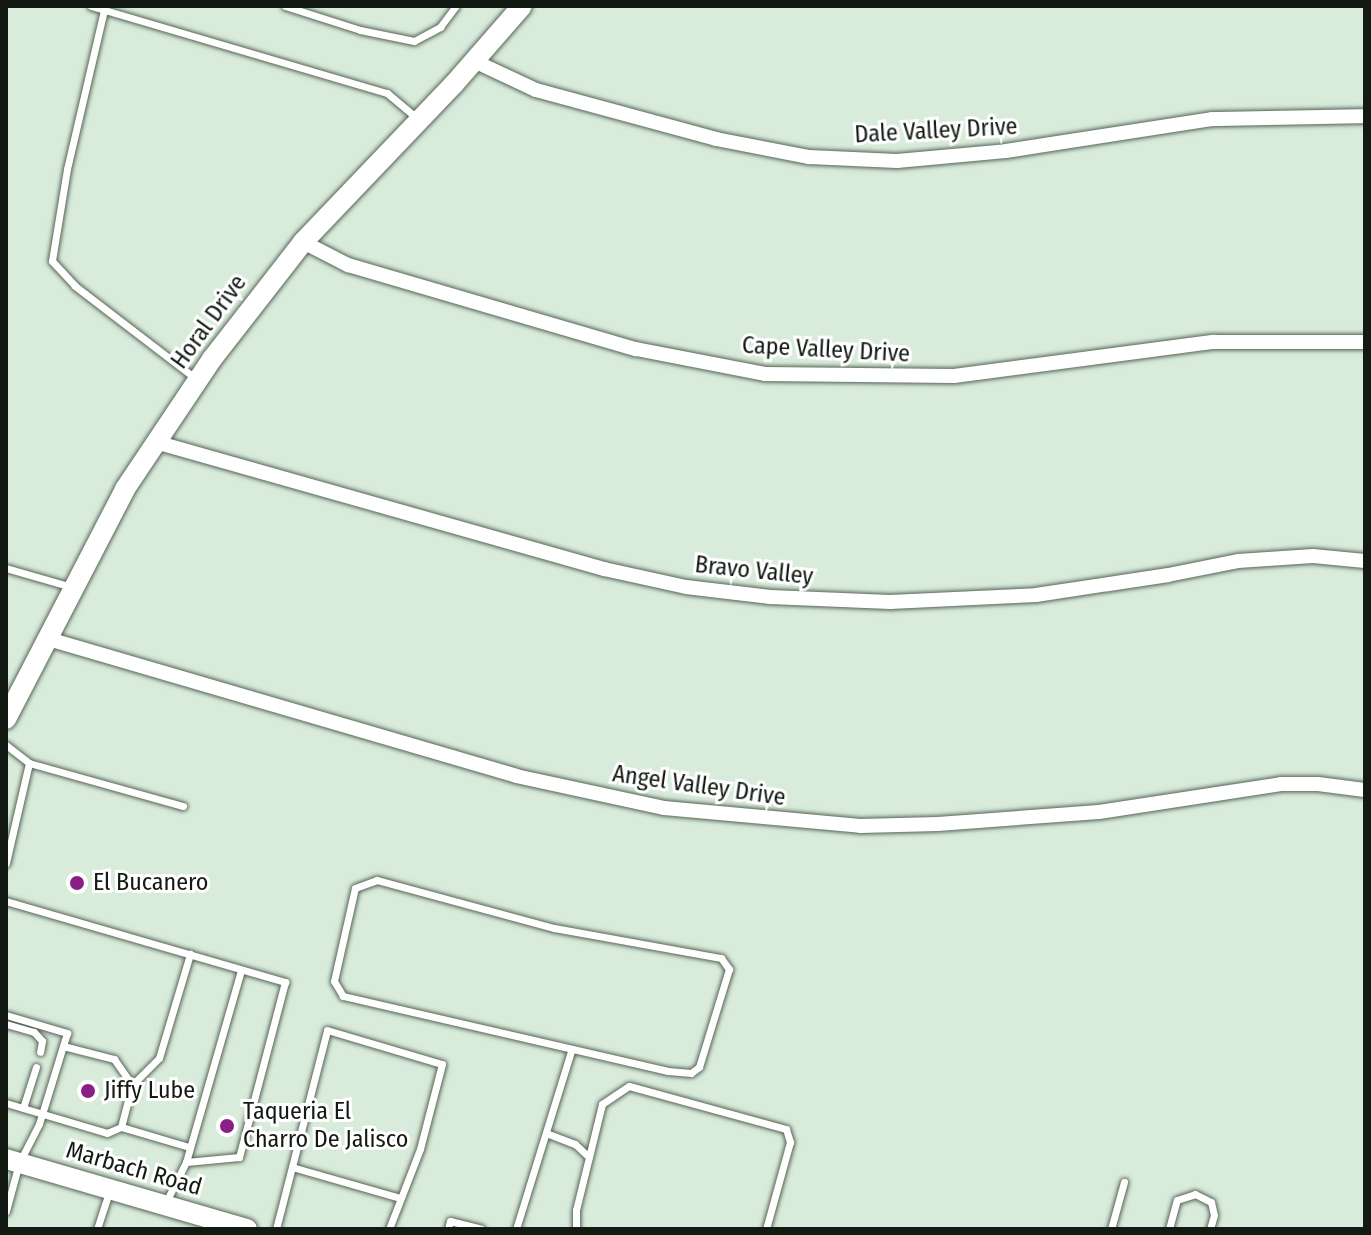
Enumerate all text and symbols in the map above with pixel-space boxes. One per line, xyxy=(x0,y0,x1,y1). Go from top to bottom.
street label: Dale Valley Drive xyxy=(854,112,1018,150)
street label: Horal Drive xyxy=(165,269,253,375)
street label: Cape Valley Drive xyxy=(741,331,911,369)
street label: Bravo Valley xyxy=(693,550,815,592)
street label: Angel Valley Drive xyxy=(611,760,787,812)
place label: El Bucanero xyxy=(93,869,208,897)
marker: El Bucanero xyxy=(68,874,86,892)
place label: Jiffy Lube xyxy=(104,1077,195,1105)
marker: Jiffy Lube xyxy=(79,1082,97,1100)
place label: Taqueria El Charro De Jalisco xyxy=(243,1098,408,1154)
marker: Taqueria El Charro De Jalisco xyxy=(218,1117,236,1135)
street label: Marbach Road xyxy=(63,1136,205,1202)

